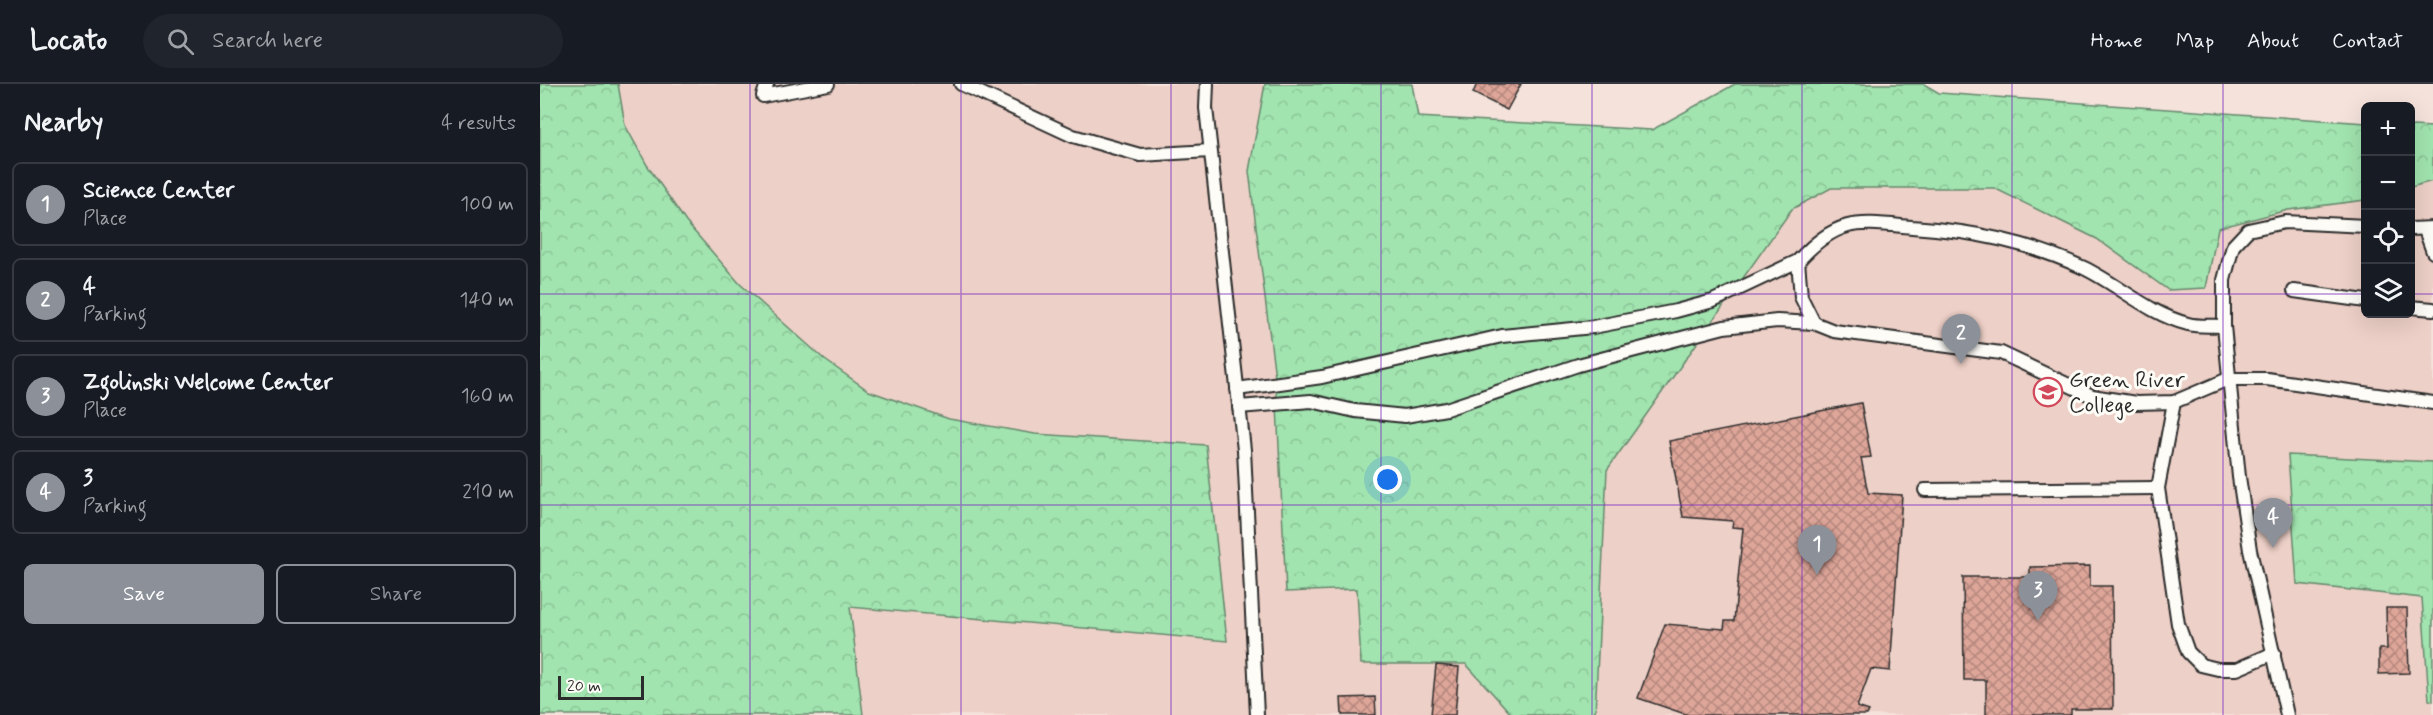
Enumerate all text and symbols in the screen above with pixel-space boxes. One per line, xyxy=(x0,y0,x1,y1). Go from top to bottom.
search box xyxy=(143,14,563,68)
text: Locato xyxy=(30,23,107,60)
icon: search xyxy=(164,25,197,58)
text: Search here xyxy=(212,27,323,55)
text: Home xyxy=(2091,27,2143,55)
text: Map xyxy=(2176,27,2214,55)
text: About xyxy=(2247,27,2299,55)
text: Contact xyxy=(2332,27,2403,55)
map controls xyxy=(2361,102,2415,318)
button: + xyxy=(2361,102,2415,156)
text: Nearby xyxy=(24,106,103,140)
text: 4 results xyxy=(441,110,516,137)
button: − xyxy=(2361,156,2415,210)
text: Science Center xyxy=(83,177,234,205)
text: 1 xyxy=(41,191,50,218)
text: 100 m xyxy=(460,191,514,218)
text: Place xyxy=(83,205,127,232)
button: locate xyxy=(2361,210,2415,264)
button: layers xyxy=(2361,264,2415,318)
text: 4 xyxy=(83,273,96,301)
text: 2 xyxy=(41,287,50,314)
text: 140 m xyxy=(460,287,514,314)
text: Parking xyxy=(83,301,147,328)
pin: 2 xyxy=(1942,314,1980,364)
place label: Green River College xyxy=(2069,367,2186,421)
text: Zgolinski Welcome Center xyxy=(83,369,333,397)
school or university icon: Green River College xyxy=(2032,376,2064,408)
text: 3 xyxy=(41,383,50,410)
text: 160 m xyxy=(461,383,514,410)
text: Place xyxy=(83,397,127,424)
text: 3 xyxy=(83,465,93,493)
your location xyxy=(1373,465,1402,494)
text: 4 xyxy=(40,479,51,506)
text: 210 m xyxy=(462,479,514,506)
text: Parking xyxy=(83,493,147,520)
pin: 4 xyxy=(2254,498,2292,548)
pin: 1 xyxy=(1798,526,1836,575)
button: Save xyxy=(24,564,264,624)
button: Share xyxy=(276,564,516,624)
pin: 3 xyxy=(2018,572,2058,621)
scale bar xyxy=(558,673,644,700)
text: 20 m xyxy=(567,676,601,697)

